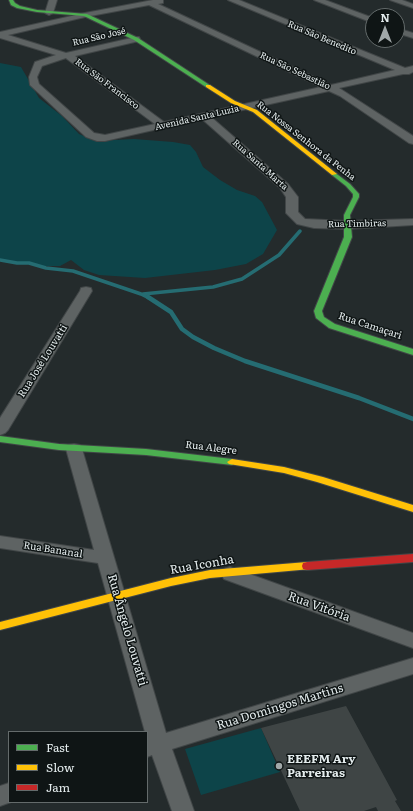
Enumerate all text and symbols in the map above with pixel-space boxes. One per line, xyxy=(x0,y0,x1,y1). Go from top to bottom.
north arrow xyxy=(365,8,405,48)
text: N xyxy=(380,9,390,25)
street label: Rua São Benedito xyxy=(286,19,358,57)
street label: Rua São José xyxy=(71,26,127,48)
street label: Rua São Sebastião xyxy=(258,50,332,92)
street label: Rua São Francisco xyxy=(73,56,141,112)
street label: Rua Nossa Senhora da Penha xyxy=(254,99,358,183)
street label: Avenida Santa Luzia xyxy=(154,103,240,133)
street label: Rua Santa Marta xyxy=(230,137,290,193)
street label: Rua Timbiras xyxy=(328,218,386,230)
street label: Rua Camaçari xyxy=(337,310,403,342)
street label: Rua José Louvatti xyxy=(16,322,70,400)
street label: Rua Alegre xyxy=(185,439,237,457)
street label: Rua Bananal xyxy=(23,539,83,561)
street label: Rua Iconha xyxy=(169,552,235,578)
street label: Rua Ângelo Louvatti xyxy=(104,572,150,688)
street label: Rua Vitória xyxy=(286,589,352,625)
street label: Rua Domingos Martins xyxy=(215,681,345,733)
legend xyxy=(8,731,148,803)
text: Fast xyxy=(46,738,69,756)
place label: EEEFM Ary Parreiras xyxy=(287,752,356,780)
text: Slow xyxy=(46,758,74,776)
marker: EEEFM Ary Parreiras xyxy=(274,761,284,771)
text: Jam xyxy=(46,778,70,796)

